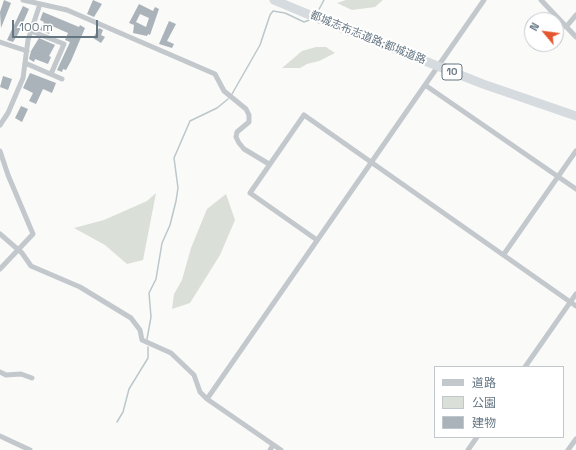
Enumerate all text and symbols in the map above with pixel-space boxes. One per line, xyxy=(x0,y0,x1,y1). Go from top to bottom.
street label: 都城志布志道路;都城道路 xyxy=(308,9,428,67)
scale bar xyxy=(14,12,100,38)
north arrow xyxy=(524,12,564,52)
text: 100 m xyxy=(19,19,53,35)
text: N xyxy=(526,20,542,33)
road number: 10 xyxy=(442,64,462,80)
legend xyxy=(434,366,564,438)
text: 道路 xyxy=(472,375,496,391)
text: 公園 xyxy=(472,395,496,411)
text: 建物 xyxy=(472,415,496,431)

